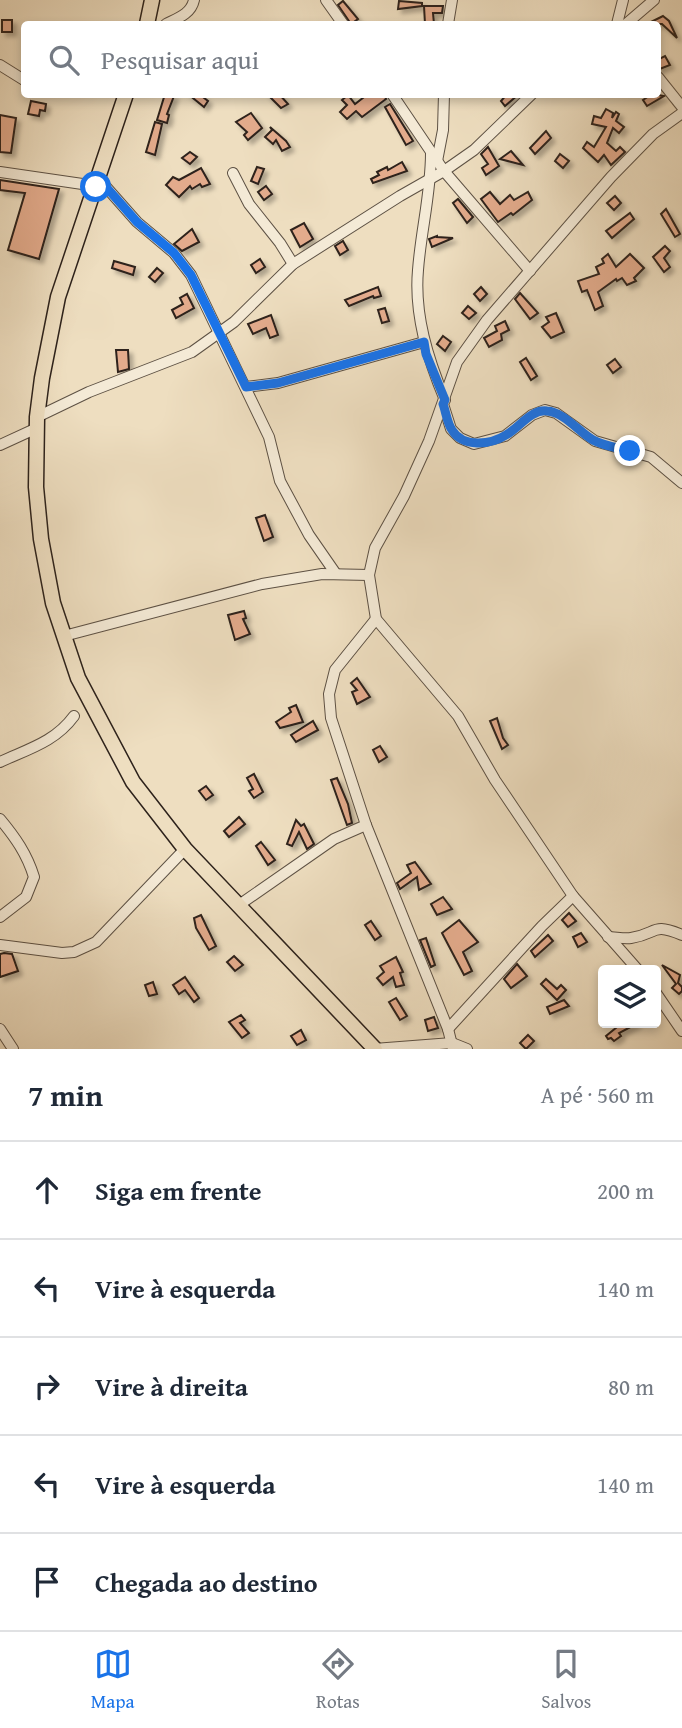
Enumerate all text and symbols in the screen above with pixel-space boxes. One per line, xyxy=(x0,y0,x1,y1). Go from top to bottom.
search box xyxy=(21,21,661,98)
text: Pesquisar aqui xyxy=(101,40,259,79)
icon: search xyxy=(45,41,83,79)
route start xyxy=(80,171,111,202)
route end xyxy=(614,435,645,466)
map controls xyxy=(598,965,661,1028)
button: layers xyxy=(598,965,661,1028)
text: 7 min xyxy=(28,1073,103,1117)
text: A pé · 560 m xyxy=(541,1078,654,1111)
icon: ahead xyxy=(28,1171,66,1209)
text: Siga em frente xyxy=(95,1171,262,1210)
text: 200 m xyxy=(597,1174,654,1207)
icon: left xyxy=(28,1269,66,1307)
text: Vire à esquerda xyxy=(95,1269,276,1308)
text: 140 m xyxy=(597,1272,654,1305)
icon: right xyxy=(28,1367,66,1405)
text: Vire à direita xyxy=(95,1367,248,1406)
text: 80 m xyxy=(608,1370,654,1403)
icon: left xyxy=(28,1465,66,1503)
text: Vire à esquerda xyxy=(95,1465,276,1504)
text: 140 m xyxy=(597,1468,654,1501)
icon: arrive xyxy=(28,1563,66,1601)
text: Chegada ao destino xyxy=(95,1563,318,1602)
tab: Mapa xyxy=(91,1645,135,1715)
tab: Rotas xyxy=(316,1645,360,1715)
tab: Salvos xyxy=(541,1645,591,1715)

